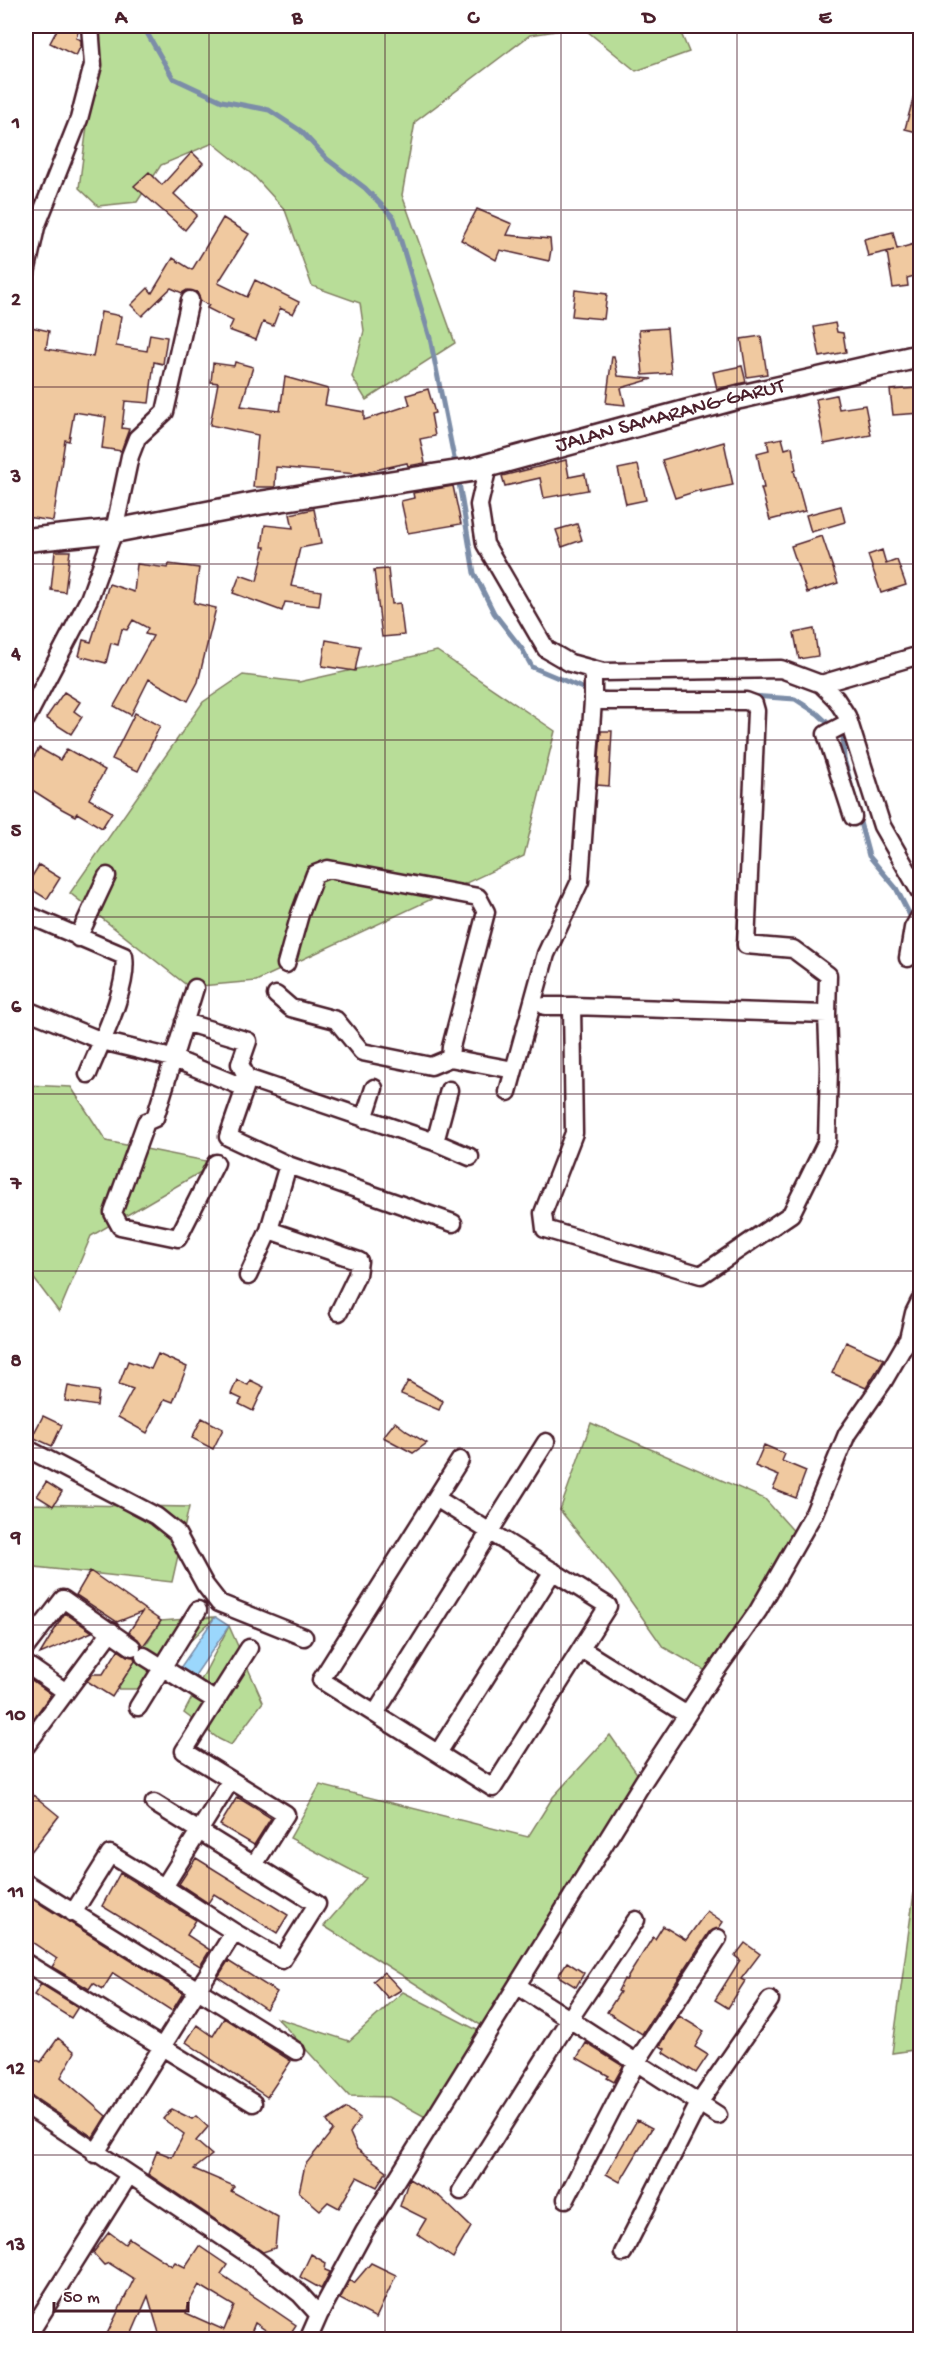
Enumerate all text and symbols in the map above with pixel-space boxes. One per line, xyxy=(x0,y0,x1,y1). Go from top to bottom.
text: A xyxy=(114,8,129,31)
text: B xyxy=(291,8,303,31)
text: C xyxy=(467,8,481,31)
text: D xyxy=(640,8,656,31)
text: E xyxy=(819,8,833,31)
text: 1 xyxy=(11,113,20,136)
text: 2 xyxy=(11,290,21,313)
street label: JALAN SAMARANG-GARUT xyxy=(553,374,789,459)
text: 3 xyxy=(10,467,21,490)
text: 4 xyxy=(10,644,21,667)
text: 5 xyxy=(11,821,22,844)
text: 6 xyxy=(11,997,22,1020)
text: 7 xyxy=(10,1174,23,1197)
text: 8 xyxy=(11,1351,22,1374)
text: 9 xyxy=(10,1528,21,1551)
text: 10 xyxy=(5,1705,26,1728)
text: 11 xyxy=(7,1882,24,1905)
text: 12 xyxy=(6,2059,25,2082)
text: 13 xyxy=(6,2235,25,2258)
scale bar xyxy=(54,2275,188,2313)
text: 50 m xyxy=(63,2288,100,2309)

